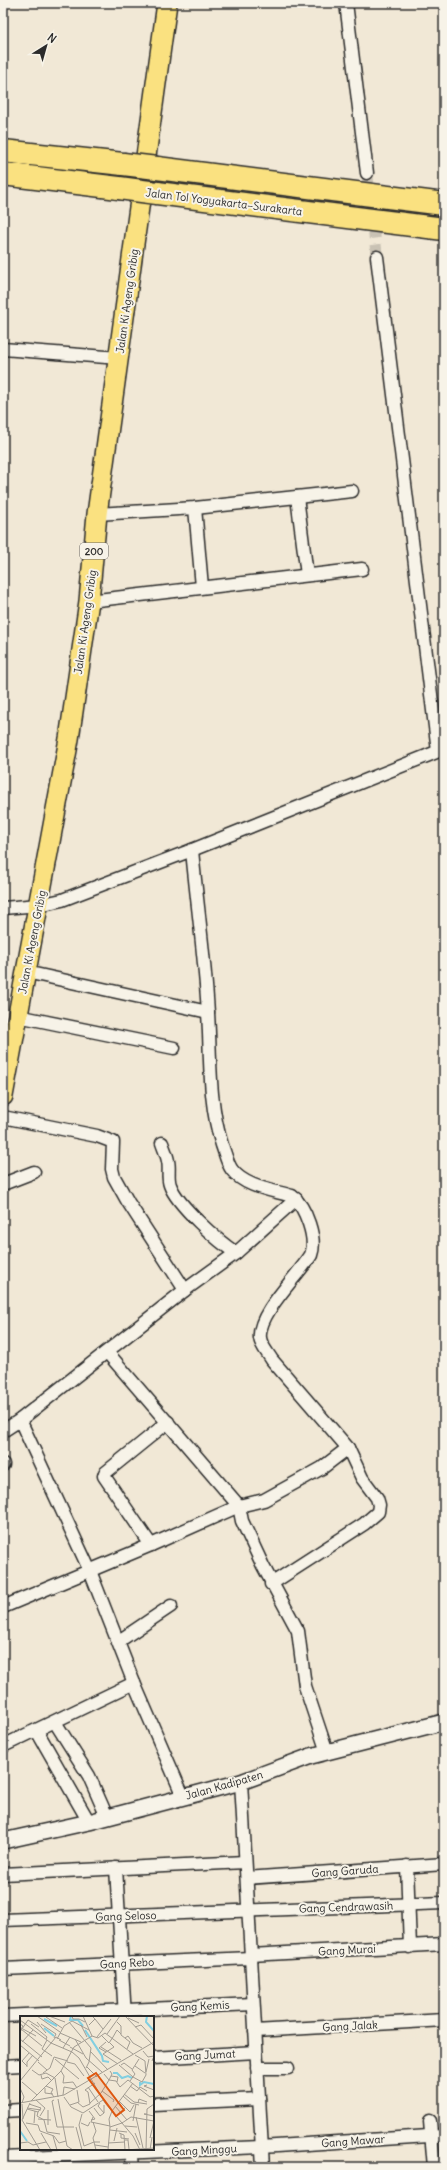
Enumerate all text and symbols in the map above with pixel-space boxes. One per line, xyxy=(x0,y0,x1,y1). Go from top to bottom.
north arrow xyxy=(26,26,66,66)
text: N xyxy=(45,30,59,46)
street label: Jalan Tol Yogyakarta–Surakarta xyxy=(145,185,303,219)
street label: Jalan Ki Ageng Gribig xyxy=(113,248,141,354)
road number: 200 xyxy=(80,543,108,559)
street label: Jalan Ki Ageng Gribig xyxy=(71,569,99,675)
street label: Jalan Ki Ageng Gribig xyxy=(15,889,49,995)
street label: Jalan Kadipaten xyxy=(184,1767,264,1803)
street label: Gang Garuda xyxy=(311,1862,379,1880)
street label: Gang Cendrawasih xyxy=(299,1898,393,1916)
street label: Gang Seloso xyxy=(95,1908,157,1924)
street label: Gang Murai xyxy=(318,1941,376,1959)
street label: Gang Rebo xyxy=(100,1955,154,1971)
street label: Gang Kemis xyxy=(170,1997,230,2015)
inset map xyxy=(20,2016,154,2150)
street label: Gang Jalak xyxy=(322,2018,378,2034)
street label: Gang Jumat xyxy=(174,2046,236,2064)
street label: Gang Mawar xyxy=(321,2132,386,2150)
street label: Gang Minggu xyxy=(171,2141,238,2159)

